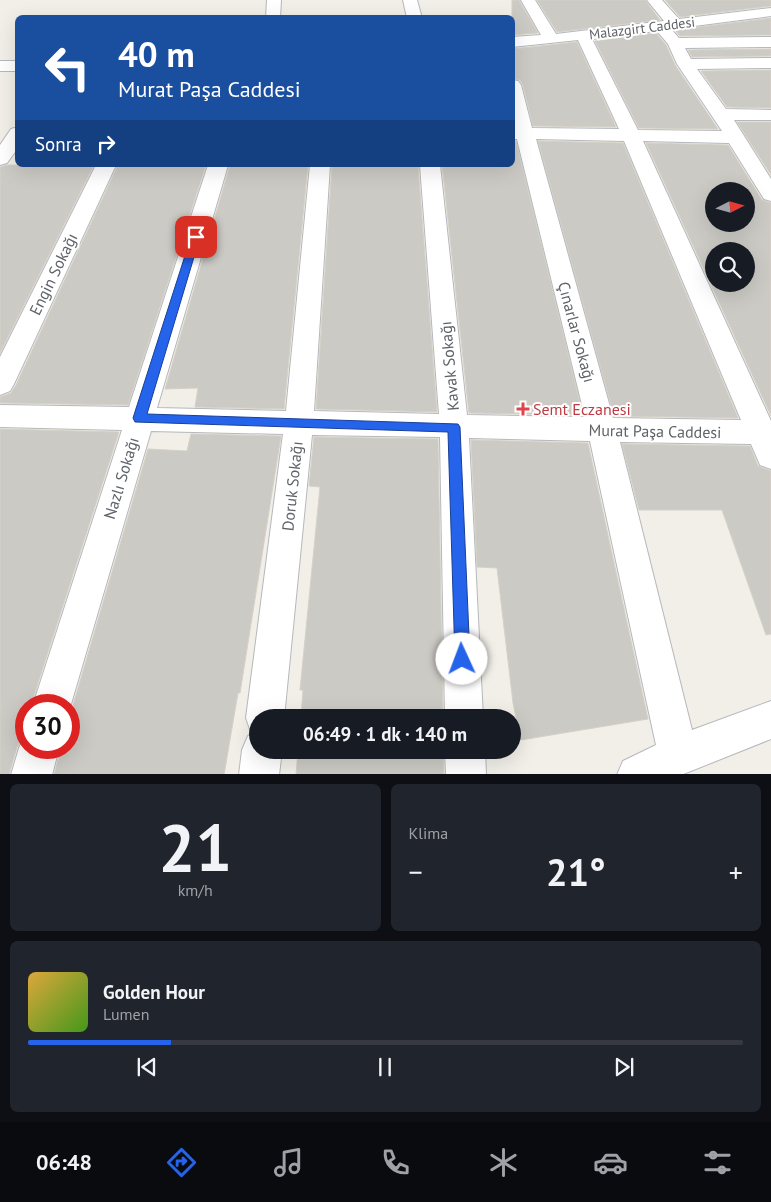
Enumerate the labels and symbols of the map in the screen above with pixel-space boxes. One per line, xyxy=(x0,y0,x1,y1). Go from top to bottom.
street label: Malazgirt Caddesi xyxy=(588,13,696,43)
north arrow xyxy=(705,182,755,232)
pin xyxy=(175,216,217,258)
street label: Engin Sokağı xyxy=(25,230,81,318)
street label: Çınarlar Sokağı xyxy=(554,279,600,385)
street label: Kavak Sokağı xyxy=(435,320,463,412)
place label: Semt Eczanesi xyxy=(533,399,631,419)
marker: Semt Eczanesi xyxy=(517,403,529,415)
street label: Murat Paşa Caddesi xyxy=(588,420,722,442)
street label: Nazlı Sokağı xyxy=(99,435,143,521)
street label: Doruk Sokağı xyxy=(277,440,307,532)
position arrow xyxy=(435,632,487,684)
speed limit sign: 30 xyxy=(15,694,80,759)

